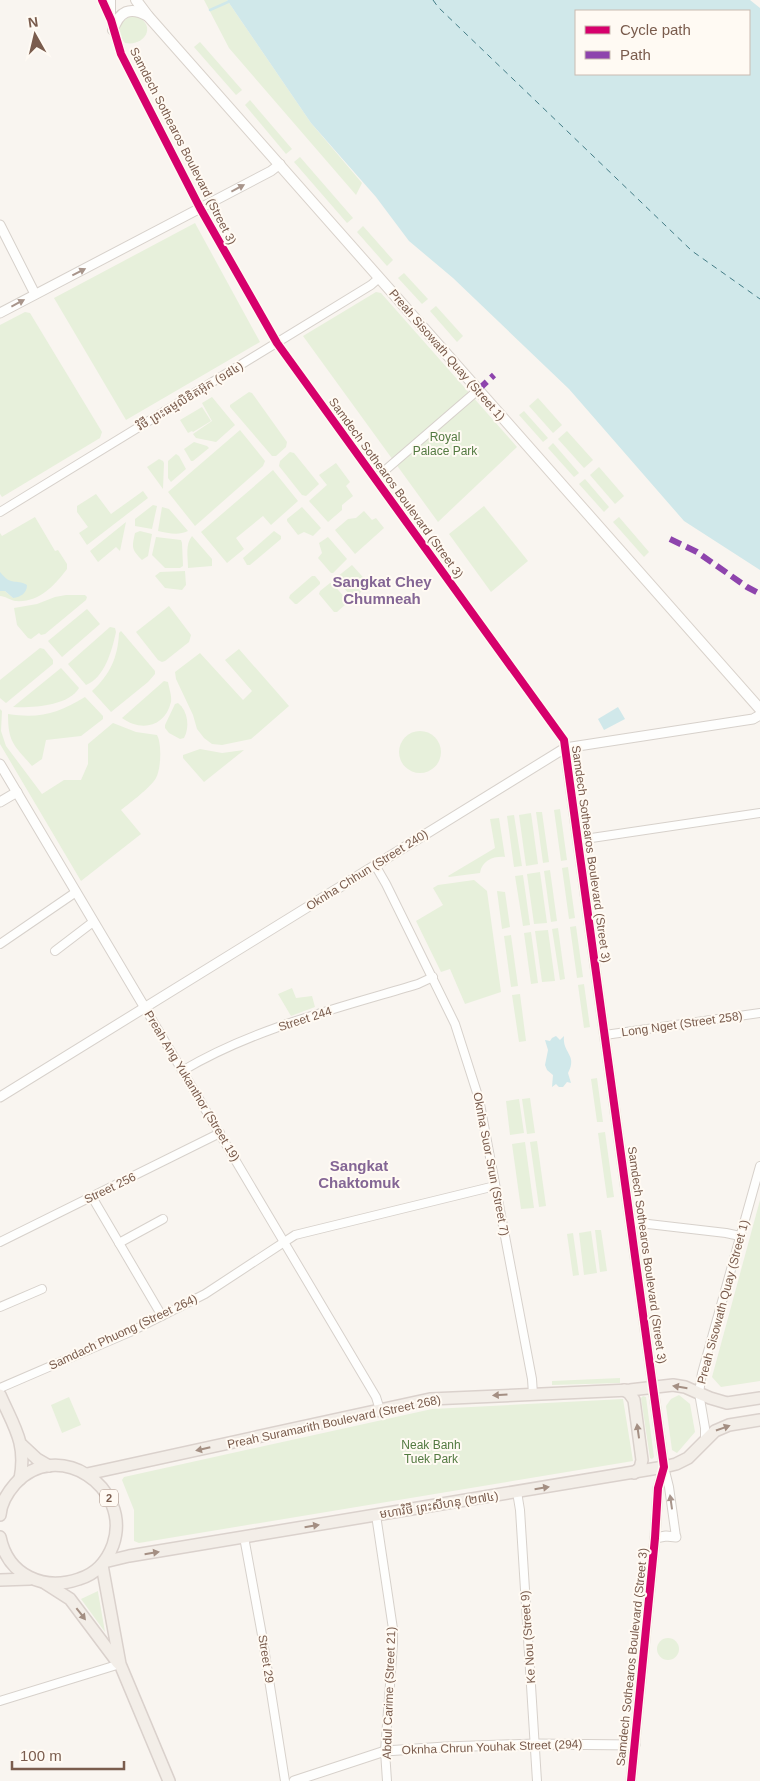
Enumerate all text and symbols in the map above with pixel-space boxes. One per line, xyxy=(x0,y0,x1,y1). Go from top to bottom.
north arrow xyxy=(10,10,60,60)
legend xyxy=(575,10,750,75)
text: N xyxy=(27,13,39,31)
text: Cycle path xyxy=(620,21,691,38)
street label: Samdech Sothearos Boulevard (Street 3) xyxy=(127,45,239,247)
text: Path xyxy=(620,46,651,63)
one-way arrow xyxy=(231,184,245,192)
one-way arrow xyxy=(72,268,86,276)
street label: Preah Sisowath Quay (Street 1) xyxy=(386,286,508,424)
one-way arrow xyxy=(10,299,25,307)
street label: វិថី ព្រះធម្មលិខិតអ៊ុក (១៨៤) xyxy=(134,358,246,434)
street label: Samdech Sothearos Boulevard (Street 3) xyxy=(326,395,466,581)
park label: Royal Palace Park xyxy=(413,430,478,458)
district label: Sangkat Chey Chumneah xyxy=(332,573,432,607)
street label: Samdech Sothearos Boulevard (Street 3) xyxy=(569,744,613,964)
street label: Oknha Chhun (Street 240) xyxy=(304,827,430,913)
street label: Street 244 xyxy=(277,1004,334,1034)
street label: Preah Ang Yukanthor (Street 19) xyxy=(141,1008,243,1164)
street label: Long Nget (Street 258) xyxy=(621,1009,743,1039)
street label: Oknha Suor Srun (Street 7) xyxy=(470,1091,512,1237)
street label: Samdech Sothearos Boulevard (Street 3) xyxy=(625,1145,669,1365)
district label: Sangkat Chaktomuk xyxy=(318,1157,400,1191)
street label: Street 256 xyxy=(82,1169,138,1206)
street label: Preah Sisowath Quay (Street 1) xyxy=(694,1218,752,1386)
street label: Samdach Phuong (Street 264) xyxy=(47,1291,199,1373)
one-way arrow xyxy=(671,1383,687,1391)
street label: Preah Suramarith Boulevard (Street 268) xyxy=(226,1392,442,1452)
one-way arrow xyxy=(492,1392,508,1400)
one-way arrow xyxy=(634,1423,642,1439)
one-way arrow xyxy=(716,1423,731,1431)
park label: Neak Banh Tuek Park xyxy=(401,1438,461,1466)
one-way arrow xyxy=(196,1445,211,1453)
one-way arrow xyxy=(534,1484,550,1492)
street label: មហាវិថី ព្រះសីហនុ (២៧៤) xyxy=(379,1488,499,1522)
road number: 2 xyxy=(100,1490,118,1506)
one-way arrow xyxy=(667,1494,675,1510)
one-way arrow xyxy=(305,1522,321,1530)
street label: Samdech Sothearos Boulevard (Street 3) xyxy=(614,1547,650,1767)
one-way arrow xyxy=(144,1548,160,1556)
street label: Ke Nou (Street 9) xyxy=(518,1590,538,1684)
one-way arrow xyxy=(76,1607,86,1621)
street label: Abdul Carime (Street 21) xyxy=(380,1626,398,1760)
street label: Street 29 xyxy=(255,1634,277,1684)
street label: Oknha Chrun Youhak Street (294) xyxy=(401,1737,583,1757)
scale bar xyxy=(12,1738,125,1770)
text: 100 m xyxy=(20,1747,62,1764)

